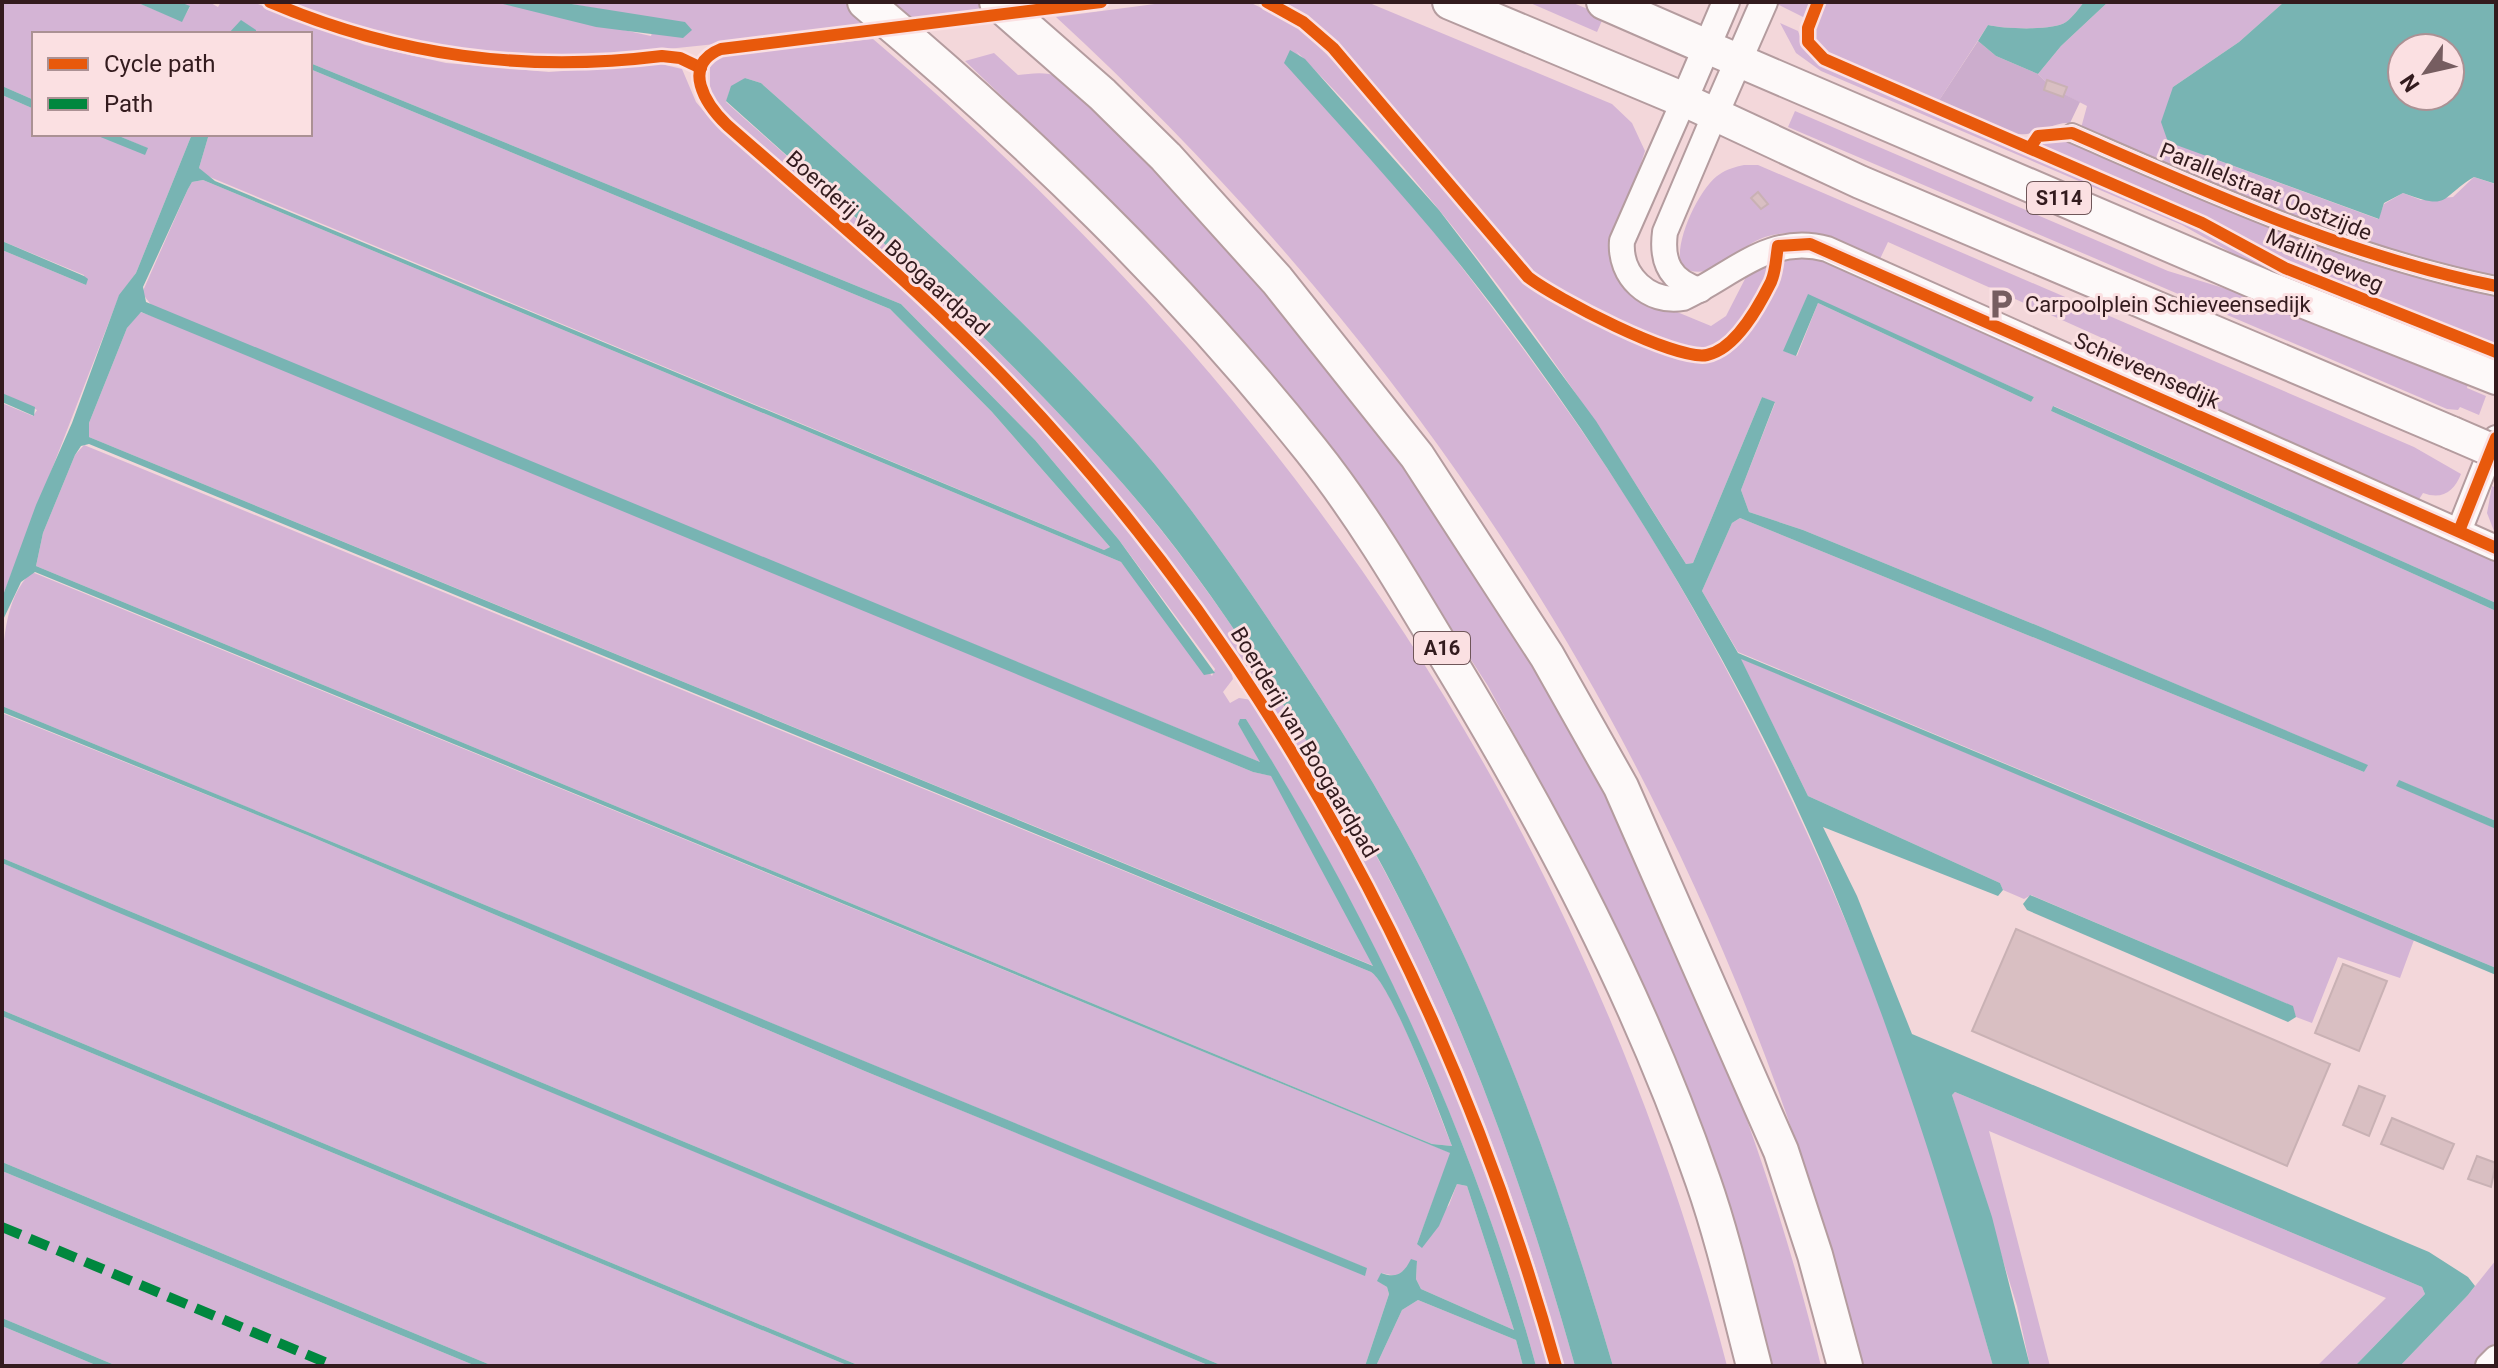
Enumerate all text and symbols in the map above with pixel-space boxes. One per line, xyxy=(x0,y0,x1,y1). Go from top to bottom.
legend xyxy=(32,32,312,136)
north arrow xyxy=(2386,32,2466,112)
text: Cycle path xyxy=(104,50,216,78)
text: N xyxy=(2395,69,2425,96)
text: Path xyxy=(104,90,153,118)
street label: Parallelstraat Oostzijde xyxy=(2156,137,2375,245)
street label: Boerderij van Boogaardpad xyxy=(781,146,994,341)
road number: S114 xyxy=(2027,182,2091,214)
street label: Matlingeweg xyxy=(2262,223,2387,297)
parking icon: Carpoolplein Schieveensedijk xyxy=(1984,287,2018,321)
place label: Carpoolplein Schieveensedijk xyxy=(2025,292,2311,317)
street label: Schieveensedijk xyxy=(2070,327,2224,414)
street label: Boerderij van Boogaardpad xyxy=(1226,623,1383,862)
road number: A16 xyxy=(1414,632,1470,664)

